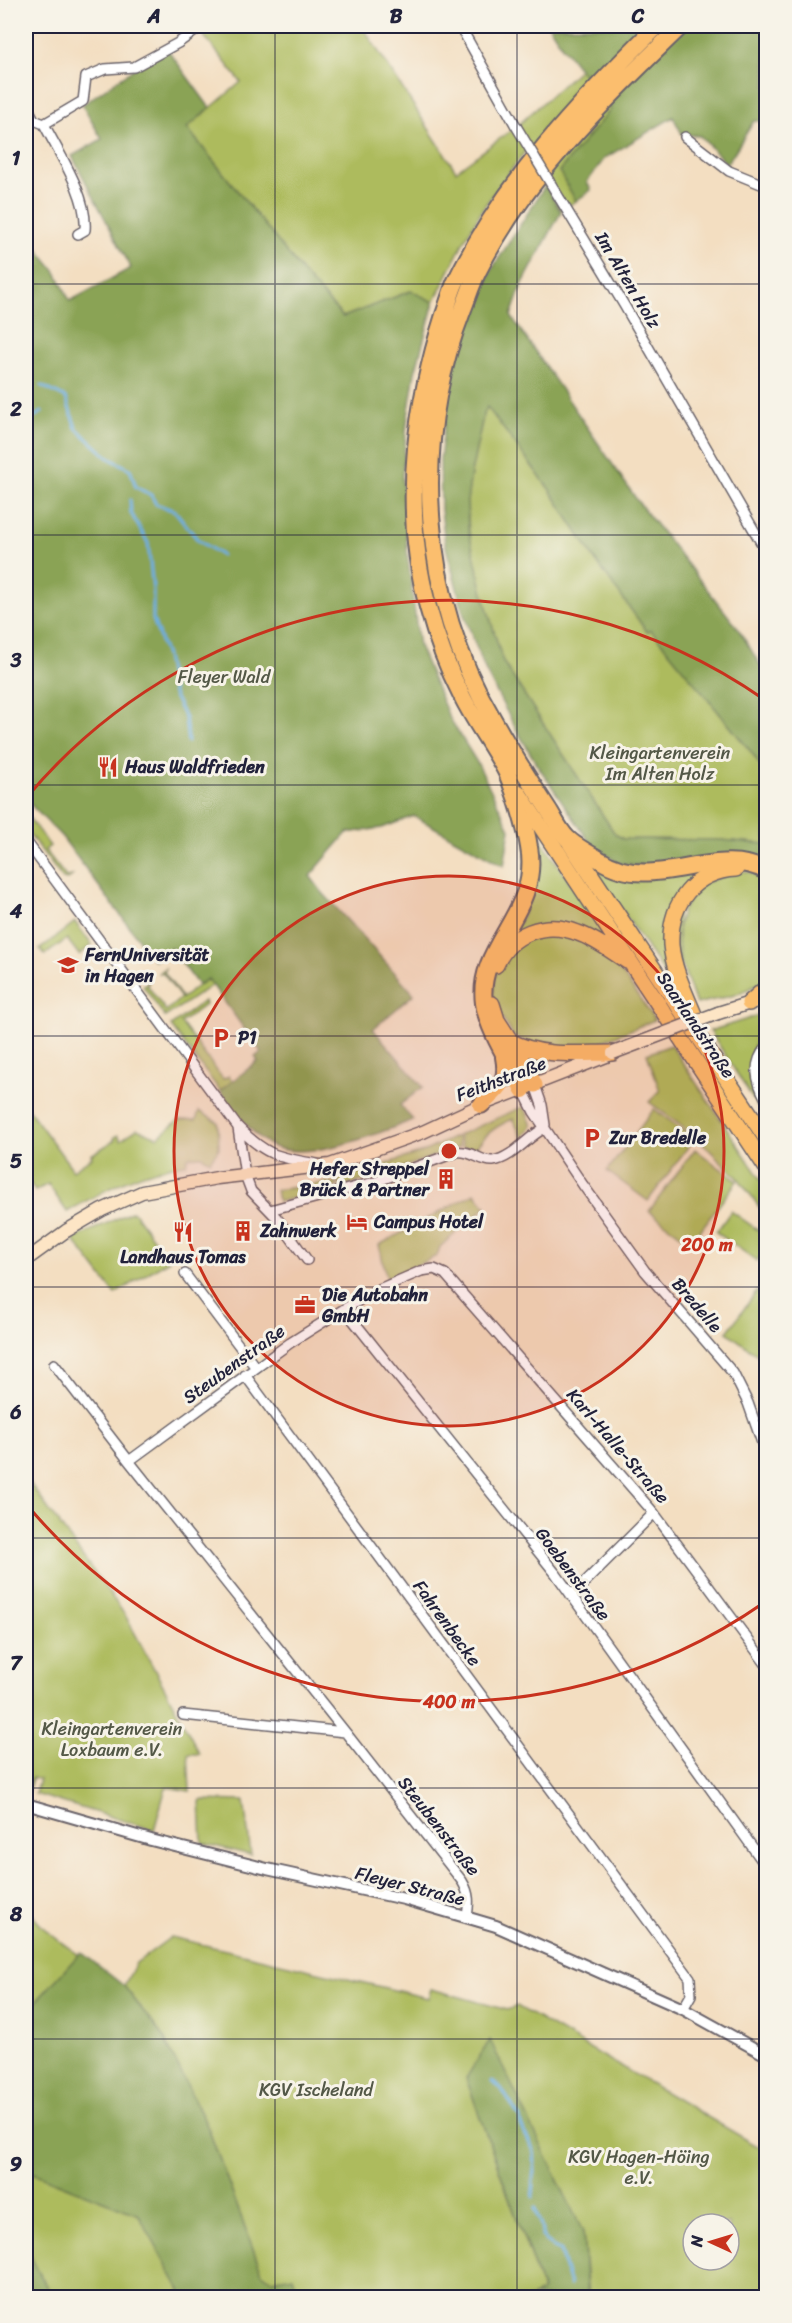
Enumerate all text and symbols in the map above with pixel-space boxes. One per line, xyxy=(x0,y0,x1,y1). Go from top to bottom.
text: A xyxy=(146,0,161,34)
text: B xyxy=(390,0,403,34)
text: C xyxy=(631,0,645,34)
text: 1 xyxy=(12,141,21,176)
street label: Im Alten Holz xyxy=(586,224,670,335)
text: 2 xyxy=(9,392,22,427)
text: 3 xyxy=(10,643,22,678)
park label: Fleyer Wald xyxy=(178,661,272,693)
park label: Kleingartenverein Im Alten Holz xyxy=(590,737,731,790)
place label: Haus Waldfrieden xyxy=(124,751,265,783)
restaurant icon: Haus Waldfrieden xyxy=(96,755,120,779)
text: 4 xyxy=(9,894,23,929)
place label: FernUniversität in Hagen xyxy=(84,939,209,992)
school or university icon: FernUniversität in Hagen xyxy=(56,953,80,977)
street label: Saarlandstraße xyxy=(648,965,744,1085)
place label: P1 xyxy=(238,1022,257,1054)
parking icon: P1 xyxy=(209,1026,233,1050)
street label: Feithstraße xyxy=(451,1047,551,1111)
place label: Zur Bredelle xyxy=(608,1122,707,1154)
parking icon: Zur Bredelle xyxy=(580,1126,604,1150)
centre of rings xyxy=(439,1141,459,1161)
text: 5 xyxy=(10,1144,22,1179)
place label: Hefer Streppel Brück & Partner xyxy=(300,1153,431,1206)
building icon: Hefer Streppel Brück & Partner xyxy=(434,1167,458,1191)
place label: Campus Hotel xyxy=(373,1206,484,1238)
hotel icon: Campus Hotel xyxy=(345,1210,369,1234)
place label: Zahnwerk xyxy=(259,1215,337,1247)
building icon: Zahnwerk xyxy=(231,1219,255,1243)
restaurant icon: Landhaus Tomas xyxy=(171,1220,195,1244)
text: 200 m xyxy=(680,1229,733,1261)
place label: Landhaus Tomas xyxy=(120,1241,246,1273)
street label: Bredelle xyxy=(663,1270,731,1341)
place label: Die Autobahn GmbH xyxy=(321,1279,428,1332)
office icon: Die Autobahn GmbH xyxy=(293,1293,317,1317)
street label: Steubenstraße xyxy=(176,1316,292,1412)
street label: Karl-Halle-Straße xyxy=(558,1381,678,1511)
text: 6 xyxy=(9,1395,22,1430)
street label: Goebenstraße xyxy=(527,1520,619,1628)
street label: Fahrenbecke xyxy=(404,1573,490,1673)
text: 7 xyxy=(10,1646,23,1681)
text: 400 m xyxy=(422,1686,475,1718)
park label: Kleingartenverein Loxbaum e.V. xyxy=(42,1713,183,1766)
street label: Steubenstraße xyxy=(389,1769,489,1883)
street label: Fleyer Straße xyxy=(352,1857,468,1915)
text: 8 xyxy=(9,1897,23,1932)
park label: KGV Ischeland xyxy=(259,2074,374,2106)
park label: KGV Hagen-Höing e.V. xyxy=(568,2141,710,2194)
text: 9 xyxy=(10,2147,22,2182)
north arrow xyxy=(681,2212,741,2272)
text: N xyxy=(682,2234,711,2249)

